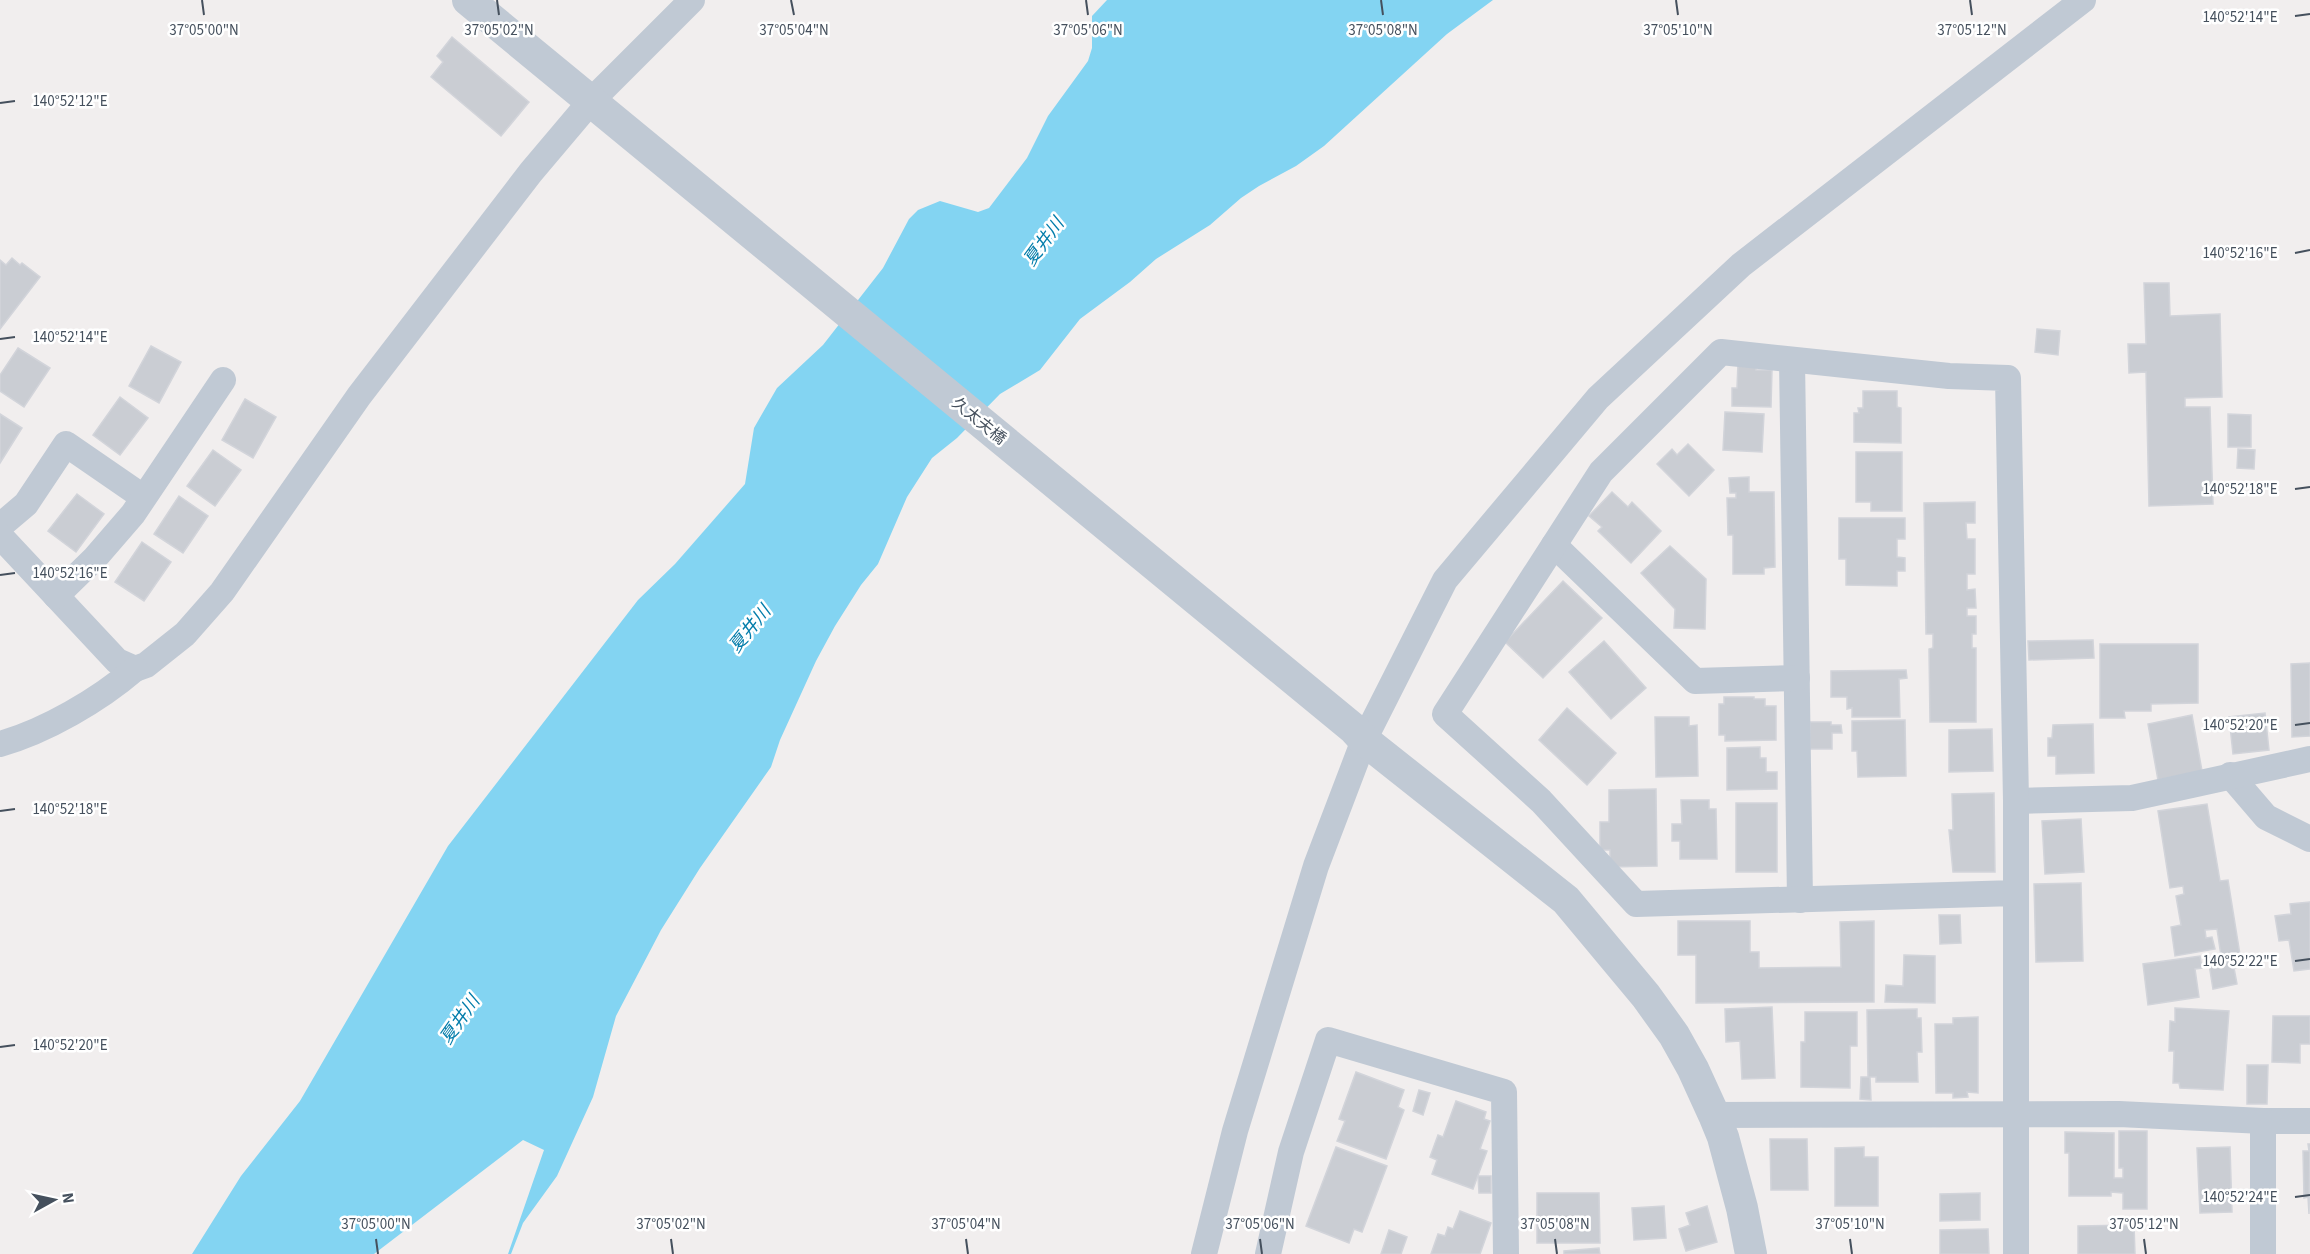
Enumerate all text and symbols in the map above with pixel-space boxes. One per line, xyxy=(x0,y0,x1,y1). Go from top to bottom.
text: 140°52'14"E xyxy=(2202,7,2278,28)
text: 37°05'00"N xyxy=(169,20,239,41)
text: 37°05'02"N xyxy=(464,20,534,41)
text: 37°05'04"N xyxy=(759,20,829,41)
text: 37°05'06"N xyxy=(1053,20,1123,41)
text: 37°05'08"N xyxy=(1348,20,1418,41)
text: 37°05'10"N xyxy=(1643,20,1713,41)
text: 37°05'12"N xyxy=(1937,20,2007,41)
text: 140°52'12"E xyxy=(32,91,108,112)
water label: 夏井川 xyxy=(1018,211,1071,271)
text: 140°52'16"E xyxy=(2202,243,2278,264)
text: 140°52'14"E xyxy=(32,327,108,348)
street label: 久太夫橋 xyxy=(947,392,1011,450)
text: 140°52'18"E xyxy=(2202,479,2278,500)
text: 140°52'16"E xyxy=(32,563,108,584)
water label: 夏井川 xyxy=(723,599,778,658)
text: 140°52'20"E xyxy=(2202,715,2278,736)
text: 140°52'18"E xyxy=(32,799,108,820)
text: 140°52'22"E xyxy=(2202,951,2278,972)
water label: 夏井川 xyxy=(434,989,487,1049)
text: 140°52'20"E xyxy=(32,1035,108,1056)
north arrow xyxy=(24,1170,84,1230)
text: 140°52'24"E xyxy=(2202,1187,2278,1208)
text: N xyxy=(56,1191,79,1205)
text: 37°05'00"N xyxy=(341,1214,411,1235)
text: 37°05'02"N xyxy=(636,1214,706,1235)
text: 37°05'04"N xyxy=(931,1214,1001,1235)
text: 37°05'06"N xyxy=(1225,1214,1295,1235)
text: 37°05'08"N xyxy=(1520,1214,1590,1235)
text: 37°05'10"N xyxy=(1815,1214,1885,1235)
text: 37°05'12"N xyxy=(2109,1214,2179,1235)

